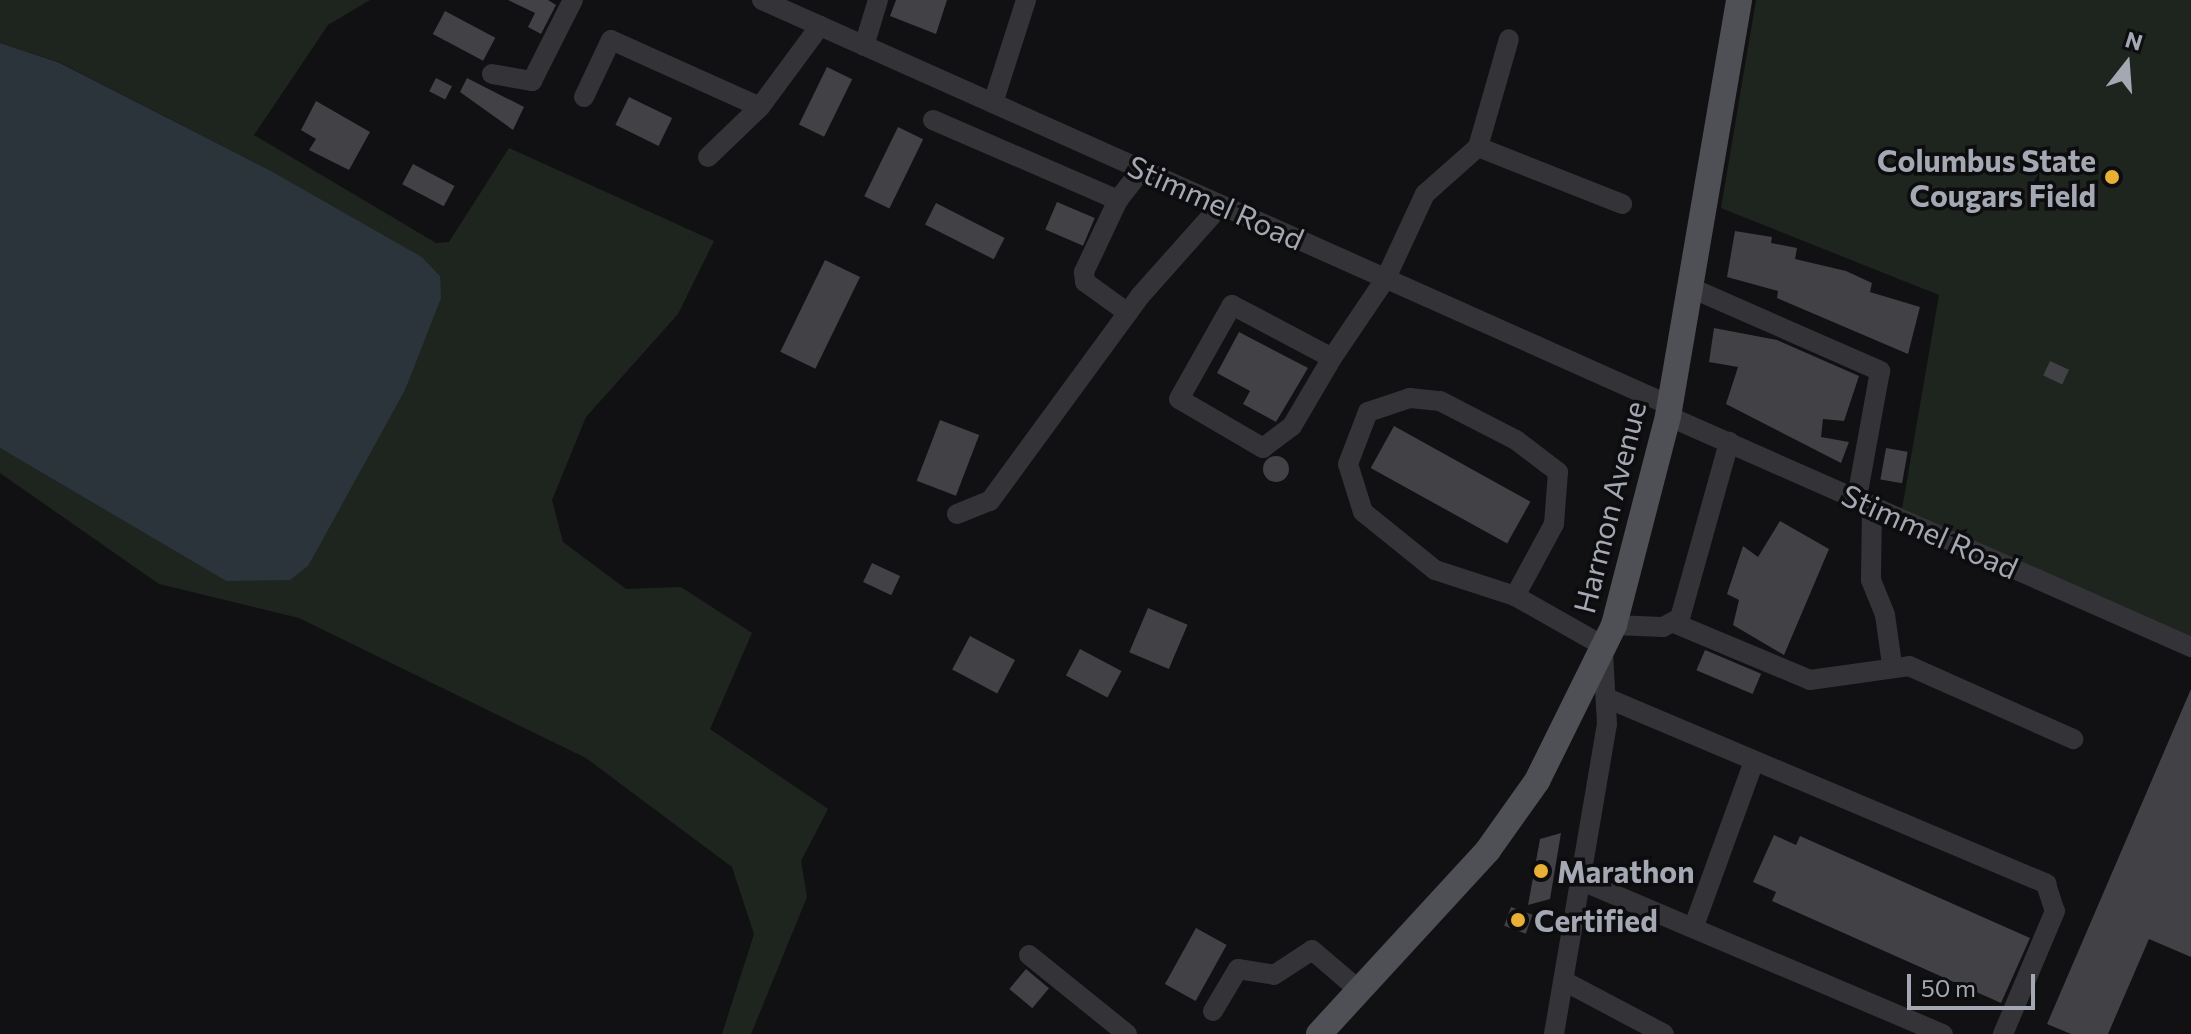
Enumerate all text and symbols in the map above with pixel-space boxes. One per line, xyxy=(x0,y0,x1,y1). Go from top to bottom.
north arrow xyxy=(2087,24,2167,104)
text: N xyxy=(2122,25,2146,56)
place label: Columbus State Cougars Field xyxy=(1877,142,2096,212)
street label: Stimmel Road xyxy=(1122,147,1310,257)
marker: Columbus State Cougars Field xyxy=(2103,168,2121,186)
street label: Harmon Avenue xyxy=(1565,397,1653,617)
street label: Stimmel Road xyxy=(1836,476,2024,586)
place label: Marathon xyxy=(1557,853,1695,889)
marker: Marathon xyxy=(1532,862,1550,880)
place label: Certified xyxy=(1534,902,1658,938)
marker: Certified xyxy=(1509,911,1527,929)
scale bar xyxy=(1911,958,2039,1008)
text: 50 m xyxy=(1921,973,1976,1002)

